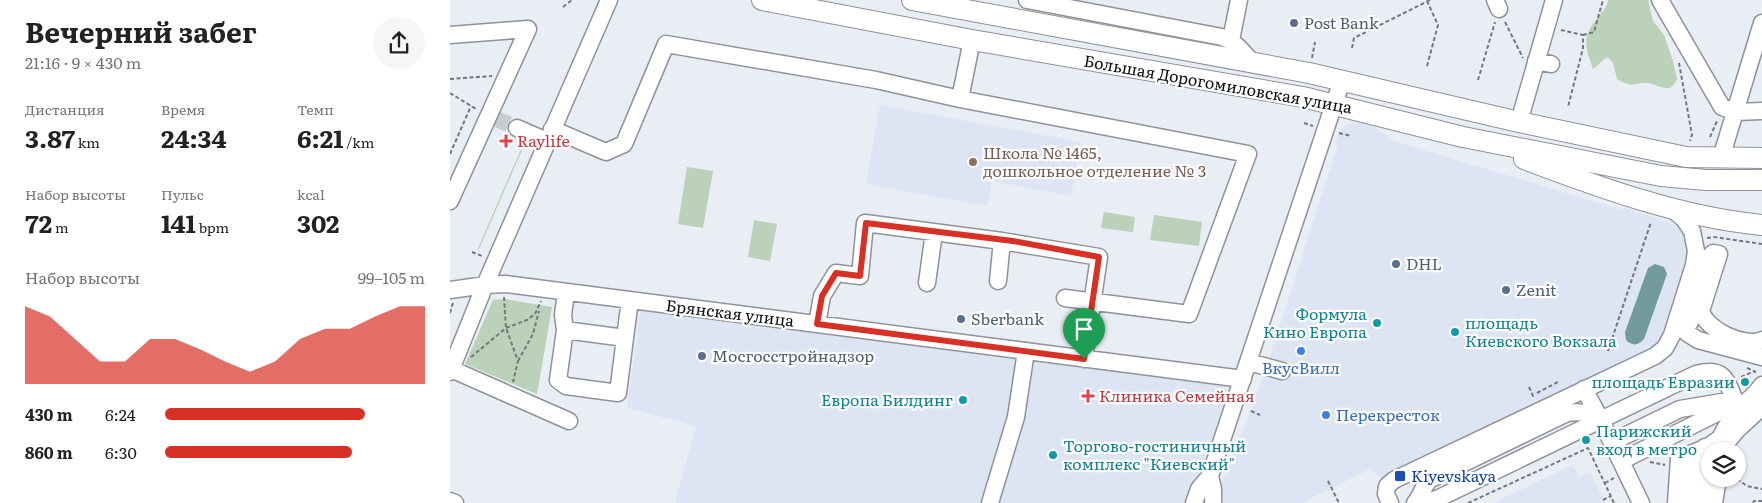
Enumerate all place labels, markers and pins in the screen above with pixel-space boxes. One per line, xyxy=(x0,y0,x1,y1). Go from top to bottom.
place label: Post Bank xyxy=(1304,10,1379,34)
marker: Post Bank xyxy=(1288,17,1300,29)
place label: Raylife xyxy=(517,128,570,152)
marker: Raylife xyxy=(499,134,513,148)
place label: Школа № 1465, дошкольное отделение № 3 xyxy=(983,140,1206,182)
marker: Школа № 1465, дошкольное отделение № 3 xyxy=(967,156,979,168)
place label: DHL xyxy=(1406,251,1442,275)
marker: DHL xyxy=(1390,258,1402,270)
place label: Zenit xyxy=(1516,277,1557,301)
marker: Zenit xyxy=(1500,284,1512,296)
place label: Формула Кино Европа xyxy=(1263,301,1367,343)
place label: Sberbank xyxy=(971,306,1044,330)
pin xyxy=(1063,308,1105,359)
place label: площадь Киевского Вокзала xyxy=(1465,310,1617,352)
marker: Sberbank xyxy=(955,313,967,325)
marker: Формула Кино Европа xyxy=(1371,317,1383,329)
marker: площадь Киевского Вокзала xyxy=(1449,326,1461,338)
place label: Мосгосстройнадзор xyxy=(712,343,874,367)
marker: ВкусВилл xyxy=(1295,345,1307,357)
marker: Мосгосстройнадзор xyxy=(696,350,708,362)
place label: ВкусВилл xyxy=(1262,355,1340,379)
place label: площадь Евразии xyxy=(1591,369,1735,393)
marker: площадь Евразии xyxy=(1739,376,1751,388)
place label: Клиника Семейная xyxy=(1099,383,1255,407)
place label: Европа Билдинг xyxy=(821,387,953,411)
marker: Клиника Семейная xyxy=(1081,389,1095,403)
marker: Европа Билдинг xyxy=(957,394,969,406)
place label: Перекресток xyxy=(1336,402,1440,426)
marker: Перекресток xyxy=(1320,409,1332,421)
place label: Парижский вход в метро xyxy=(1596,418,1697,460)
place label: Торгово-гостиничный комплекс "Киевский" xyxy=(1063,433,1246,475)
marker: Парижский вход в метро xyxy=(1580,434,1592,446)
marker: Торгово-гостиничный комплекс "Киевский" xyxy=(1047,449,1059,461)
place label: Kiyevskaya xyxy=(1411,463,1497,487)
marker: Kiyevskaya xyxy=(1393,469,1407,483)

